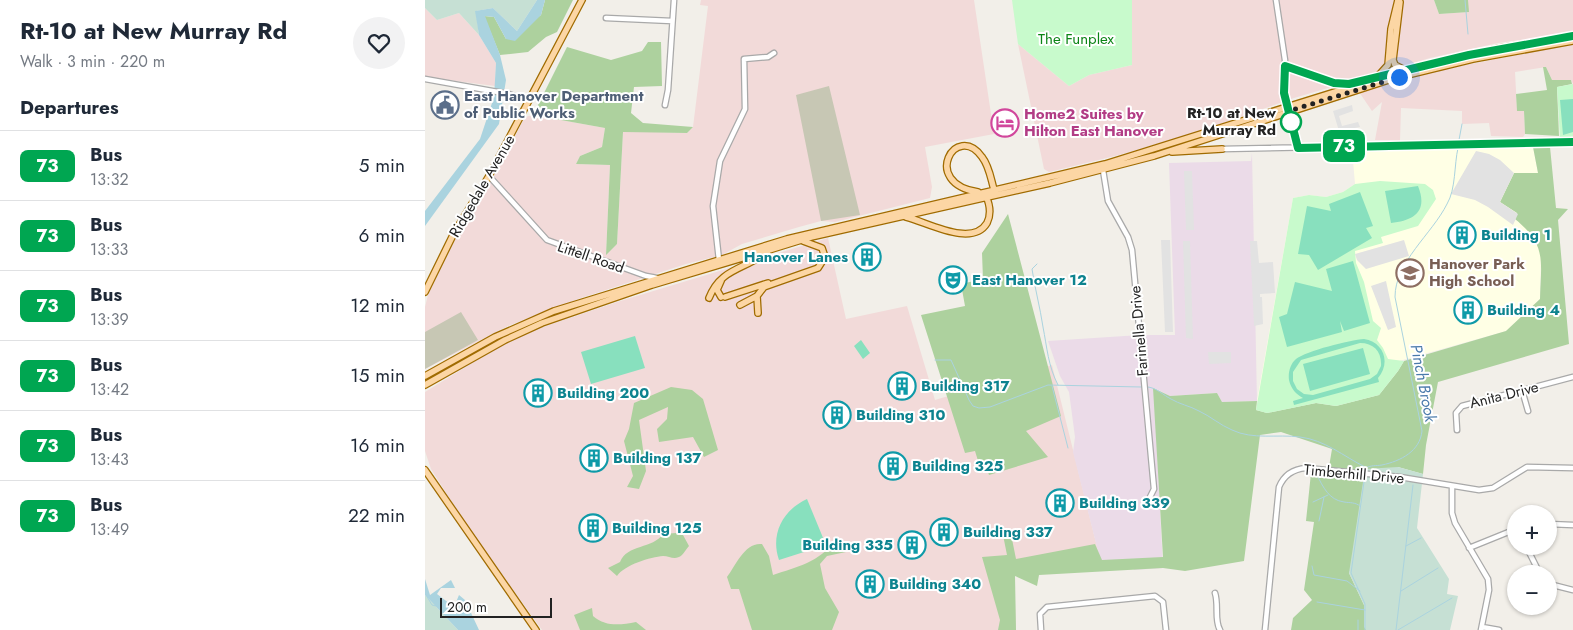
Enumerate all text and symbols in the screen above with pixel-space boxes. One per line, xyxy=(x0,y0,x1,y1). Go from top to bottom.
text: Rt-10 at New Murray Rd xyxy=(20,13,287,48)
button: heart xyxy=(353,17,405,69)
park label: The Funplex xyxy=(1038,28,1115,50)
text: Walk · 3 min · 220 m xyxy=(20,50,165,73)
your location xyxy=(1387,65,1412,90)
place label: East Hanover Department of Public Works xyxy=(464,85,644,124)
public building icon: East Hanover Department of Public Works xyxy=(430,90,460,120)
text: Departures xyxy=(20,94,119,121)
place label: Rt-10 at New Murray Rd xyxy=(1187,102,1277,141)
place label: Home2 Suites by Hilton East Hanover xyxy=(1024,103,1164,142)
hotel icon: Home2 Suites by Hilton East Hanover xyxy=(990,108,1020,138)
marker: Rt-10 at New Murray Rd xyxy=(1280,111,1302,133)
street label: Ridgedale Avenue xyxy=(444,130,520,241)
line badge: 73 xyxy=(1321,130,1367,162)
text: 73 xyxy=(1333,133,1355,159)
text: Bus xyxy=(90,141,122,168)
text: 5 min xyxy=(359,152,405,179)
text: 73 xyxy=(36,153,59,179)
text: 13:32 xyxy=(90,168,129,191)
text: Bus xyxy=(90,211,122,238)
building icon: Building 1 xyxy=(1447,220,1477,250)
text: 6 min xyxy=(359,222,405,249)
text: 73 xyxy=(36,223,59,249)
place label: Building 1 xyxy=(1481,224,1551,246)
street label: Littell Road xyxy=(555,235,627,279)
text: 13:33 xyxy=(90,238,128,261)
building icon: Hanover Lanes xyxy=(852,242,882,272)
place label: Hanover Lanes xyxy=(744,246,848,268)
place label: Hanover Park High School xyxy=(1429,253,1525,292)
school or university icon: Hanover Park High School xyxy=(1395,258,1425,288)
theatre icon: East Hanover 12 xyxy=(938,265,968,295)
place label: East Hanover 12 xyxy=(972,269,1087,291)
text: Bus xyxy=(90,281,122,308)
street label: Farinella Drive xyxy=(1124,285,1154,377)
text: 12 min xyxy=(350,292,405,319)
text: 73 xyxy=(36,293,59,319)
building icon: Building 4 xyxy=(1453,295,1483,325)
place label: Building 4 xyxy=(1487,299,1560,321)
text: 13:39 xyxy=(90,308,129,331)
water label: Pinch Brook xyxy=(1405,342,1443,425)
text: Bus xyxy=(90,351,122,378)
text: 15 min xyxy=(350,362,405,389)
text: 73 xyxy=(36,363,59,389)
building icon: Building 317 xyxy=(887,371,917,401)
place label: Building 317 xyxy=(921,375,1010,397)
street label: Anita Drive xyxy=(1467,376,1541,414)
text: 13:42 xyxy=(90,378,129,401)
building icon: Building 200 xyxy=(523,378,553,408)
place label: Building 200 xyxy=(557,382,649,404)
building icon: Building 310 xyxy=(822,400,852,430)
place label: Building 310 xyxy=(856,404,945,426)
text: Bus xyxy=(90,421,122,448)
text: 16 min xyxy=(350,432,405,459)
text: 73 xyxy=(36,433,59,459)
building icon: Building 137 xyxy=(579,443,609,473)
place label: Building 137 xyxy=(613,447,702,469)
text: 13:43 xyxy=(90,448,129,471)
building icon: Building 325 xyxy=(878,451,908,481)
place label: Building 325 xyxy=(912,455,1004,477)
street label: Timberhill Drive xyxy=(1303,459,1405,489)
building icon: Building 339 xyxy=(1045,488,1075,518)
text: Bus xyxy=(90,491,122,518)
place label: Building 339 xyxy=(1079,492,1170,514)
text: 22 min xyxy=(348,502,405,529)
text: 73 xyxy=(36,503,59,529)
map controls xyxy=(1507,505,1557,615)
button: + xyxy=(1507,505,1557,555)
building icon: Building 125 xyxy=(578,513,608,543)
place label: Building 125 xyxy=(612,517,702,539)
building icon: Building 337 xyxy=(929,517,959,547)
text: 13:49 xyxy=(90,518,129,541)
place label: Building 337 xyxy=(963,521,1054,543)
building icon: Building 335 xyxy=(897,530,927,560)
place label: Building 335 xyxy=(802,534,893,556)
button: − xyxy=(1507,565,1557,615)
building icon: Building 340 xyxy=(855,569,885,599)
place label: Building 340 xyxy=(889,573,981,595)
scale bar xyxy=(440,595,553,618)
text: 200 m xyxy=(447,597,487,617)

